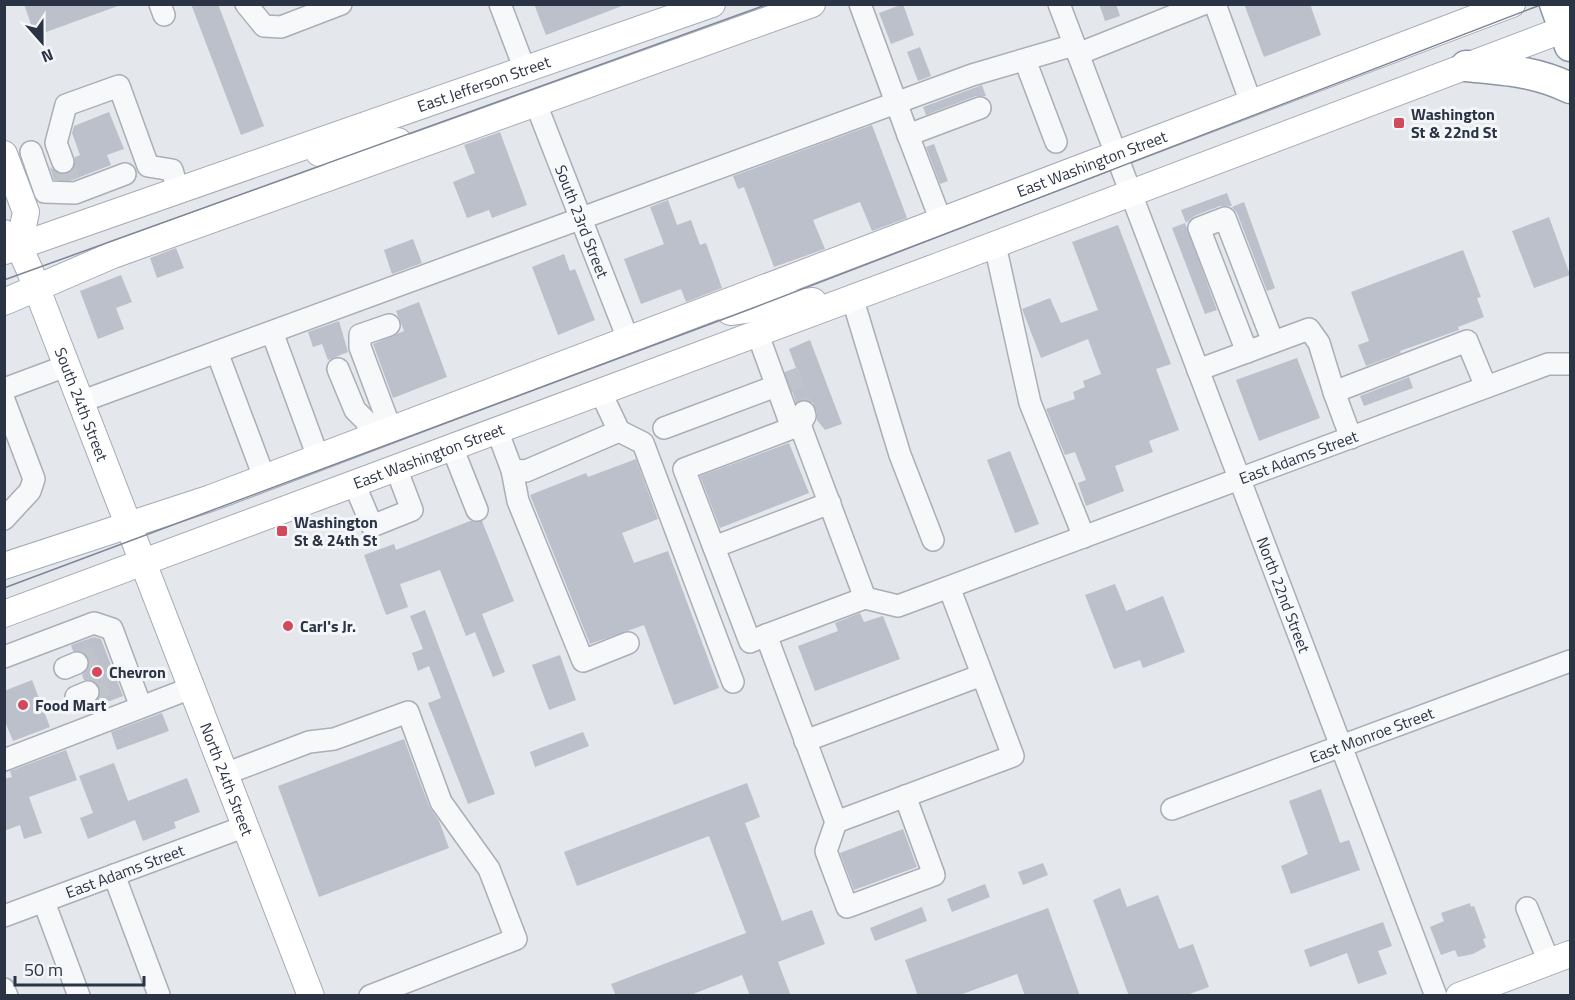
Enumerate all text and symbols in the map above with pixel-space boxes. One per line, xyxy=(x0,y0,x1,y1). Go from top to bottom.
north arrow xyxy=(12,12,72,72)
text: N xyxy=(38,43,57,69)
street label: East Jefferson Street xyxy=(414,49,554,118)
place label: Washington St & 22nd St xyxy=(1411,102,1497,144)
marker: Washington St & 22nd St xyxy=(1392,116,1406,130)
street label: East Washington Street xyxy=(1013,124,1171,203)
street label: South 23rd Street xyxy=(549,161,615,282)
street label: South 24th Street xyxy=(49,344,115,465)
street label: East Washington Street xyxy=(350,417,508,495)
street label: East Adams Street xyxy=(1235,424,1361,490)
place label: Washington St & 24th St xyxy=(294,510,378,552)
marker: Washington St & 24th St xyxy=(275,524,289,538)
street label: North 22nd Street xyxy=(1251,533,1317,657)
place label: Carl's Jr. xyxy=(300,614,356,638)
marker: Carl's Jr. xyxy=(281,619,295,633)
place label: Chevron xyxy=(109,660,166,684)
marker: Chevron xyxy=(90,665,104,679)
place label: Food Mart xyxy=(35,693,106,717)
marker: Food Mart xyxy=(16,698,30,712)
street label: East Monroe Street xyxy=(1306,701,1437,769)
street label: North 24th Street xyxy=(194,719,260,839)
street label: East Adams Street xyxy=(62,838,188,904)
scale bar xyxy=(15,949,144,987)
text: 50 m xyxy=(24,956,63,983)

